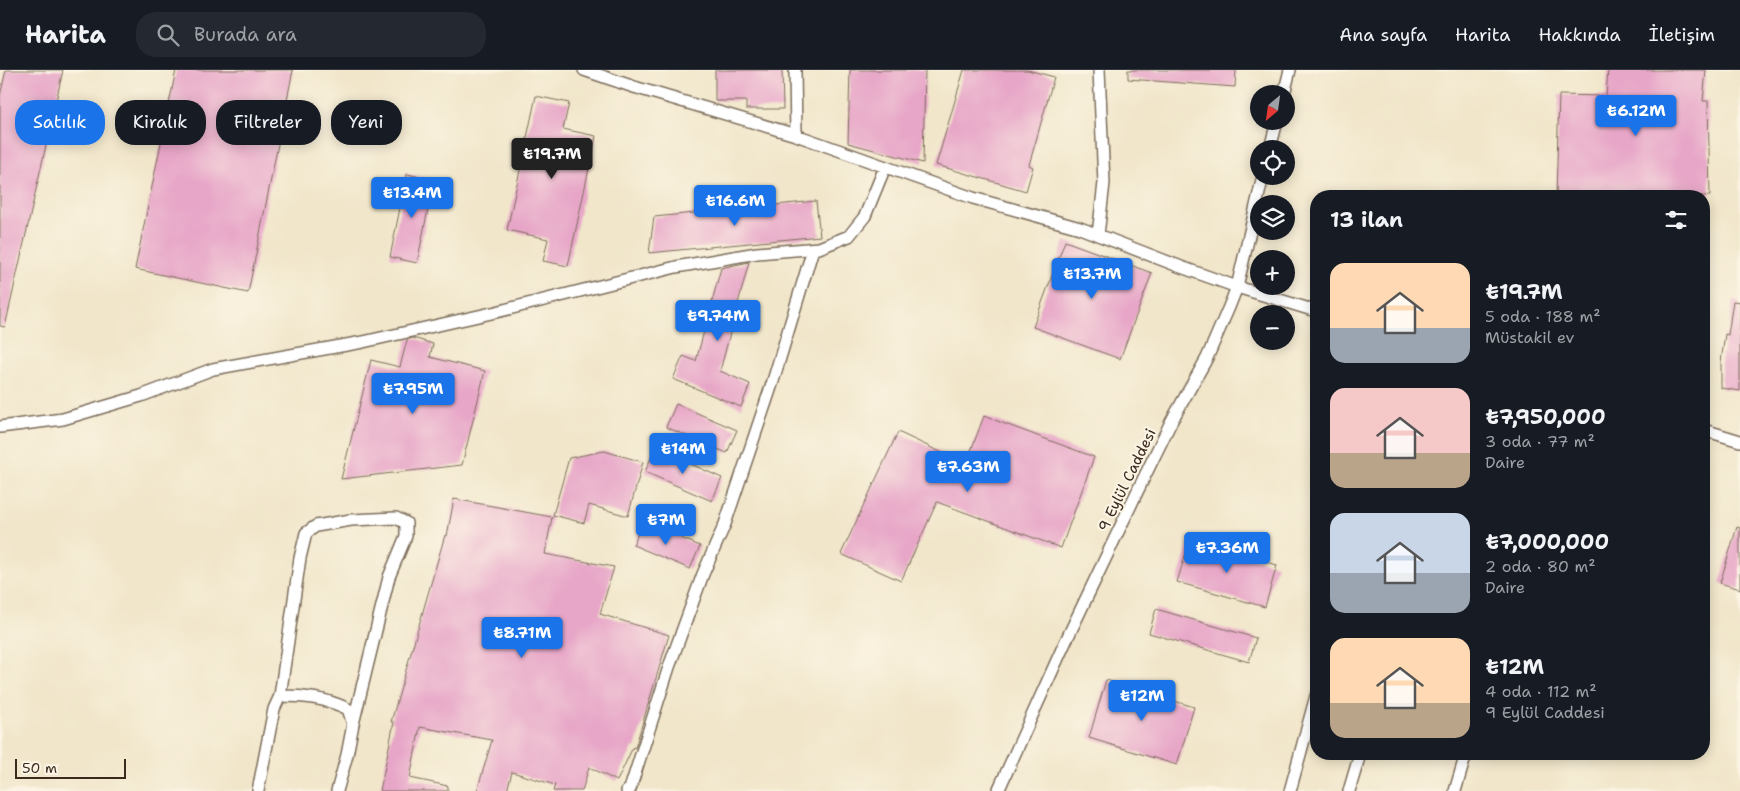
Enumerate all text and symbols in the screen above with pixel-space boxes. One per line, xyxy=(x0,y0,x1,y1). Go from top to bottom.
search box xyxy=(136,12,486,57)
text: Harita xyxy=(25,19,106,51)
icon: search xyxy=(154,21,182,49)
text: Burada ara xyxy=(194,22,297,47)
text: Ana sayfa xyxy=(1339,23,1427,47)
text: Harita xyxy=(1455,23,1510,47)
text: Hakkında xyxy=(1538,23,1621,47)
text: İletişim xyxy=(1649,23,1715,47)
north arrow xyxy=(1250,85,1295,130)
map controls xyxy=(1250,85,1295,350)
pin: ₺6.12M xyxy=(1595,94,1677,137)
chip: Satılık xyxy=(15,100,105,145)
chip: Kiralık xyxy=(115,100,206,145)
chip: Filtreler xyxy=(216,100,321,145)
chip: Yeni xyxy=(331,100,402,145)
text: ₺6.12M xyxy=(1606,100,1666,121)
pin: ₺19.7M xyxy=(511,138,593,180)
button: locate xyxy=(1250,140,1295,185)
text: ₺19.7M xyxy=(522,143,582,164)
pin: ₺13.4M xyxy=(371,176,453,219)
text: ₺13.4M xyxy=(382,182,442,203)
pin: ₺16.6M xyxy=(694,184,776,227)
text: ₺16.6M xyxy=(705,190,765,211)
button: layers xyxy=(1250,195,1295,240)
text: 13 ilan xyxy=(1330,206,1403,234)
icon: filters xyxy=(1662,206,1690,234)
button: + xyxy=(1250,250,1295,295)
pin: ₺13.7M xyxy=(1051,258,1133,300)
text: ₺13.7M xyxy=(1063,263,1121,284)
text: ₺19.7M xyxy=(1485,278,1562,306)
icon: home xyxy=(1370,283,1430,343)
pin: ₺9.74M xyxy=(677,300,759,342)
text: ₺9.74M xyxy=(686,305,750,326)
button: − xyxy=(1250,305,1295,350)
text: 5 oda · 188 m² xyxy=(1485,306,1601,327)
text: Müstakil ev xyxy=(1485,327,1575,348)
pin: ₺7.95M xyxy=(372,372,454,415)
text: ₺7.95M xyxy=(383,378,443,399)
text: ₺7,950,000 xyxy=(1485,403,1606,431)
icon: home xyxy=(1370,408,1430,468)
street label: 9 Eylül Caddesi xyxy=(1093,425,1161,535)
text: 3 oda · 77 m² xyxy=(1485,431,1595,452)
pin: ₺14M xyxy=(653,432,713,475)
text: ₺14M xyxy=(660,438,706,459)
pin: ₺7.63M xyxy=(927,450,1009,493)
text: Daire xyxy=(1485,452,1525,473)
text: ₺7.63M xyxy=(936,456,1000,477)
pin: ₺7M xyxy=(642,504,690,546)
text: ₺7M xyxy=(647,509,685,530)
text: ₺7,000,000 xyxy=(1485,528,1609,556)
pin: ₺7.36M xyxy=(1186,532,1268,574)
icon: home xyxy=(1370,533,1430,593)
text: ₺7.36M xyxy=(1195,537,1259,558)
text: 2 oda · 80 m² xyxy=(1485,556,1596,577)
text: Daire xyxy=(1485,577,1525,598)
pin: ₺8.71M xyxy=(481,616,563,659)
text: ₺8.71M xyxy=(493,622,551,643)
text: ₺12M xyxy=(1485,653,1544,681)
icon: home xyxy=(1370,658,1430,718)
pin: ₺12M xyxy=(1112,680,1172,722)
text: 4 oda · 112 m² xyxy=(1485,681,1597,702)
text: ₺12M xyxy=(1120,685,1164,706)
text: 9 Eylül Caddesi xyxy=(1485,702,1605,723)
scale bar xyxy=(15,756,126,779)
text: 50 m xyxy=(22,759,57,777)

